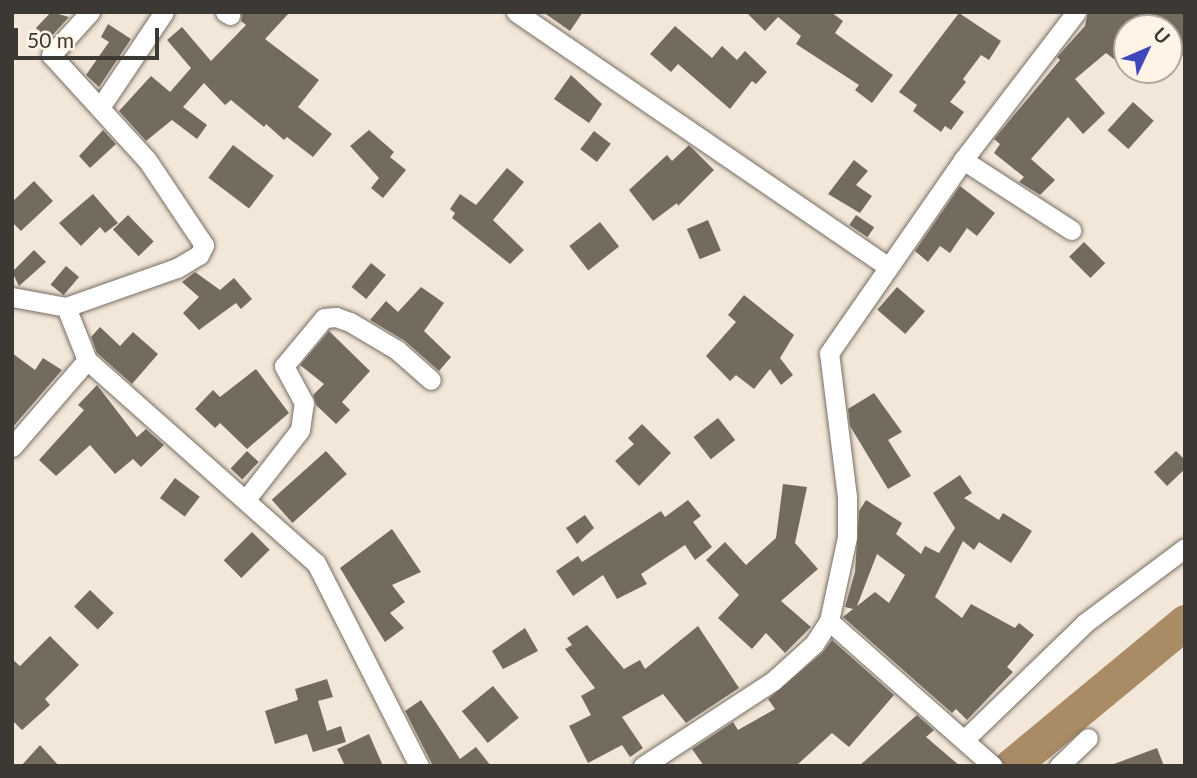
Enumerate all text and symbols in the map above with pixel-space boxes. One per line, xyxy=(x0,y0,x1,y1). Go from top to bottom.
scale bar xyxy=(18,14,163,58)
north arrow xyxy=(1113,14,1183,84)
text: U xyxy=(1149,22,1175,49)
text: 50 m xyxy=(27,27,74,52)

